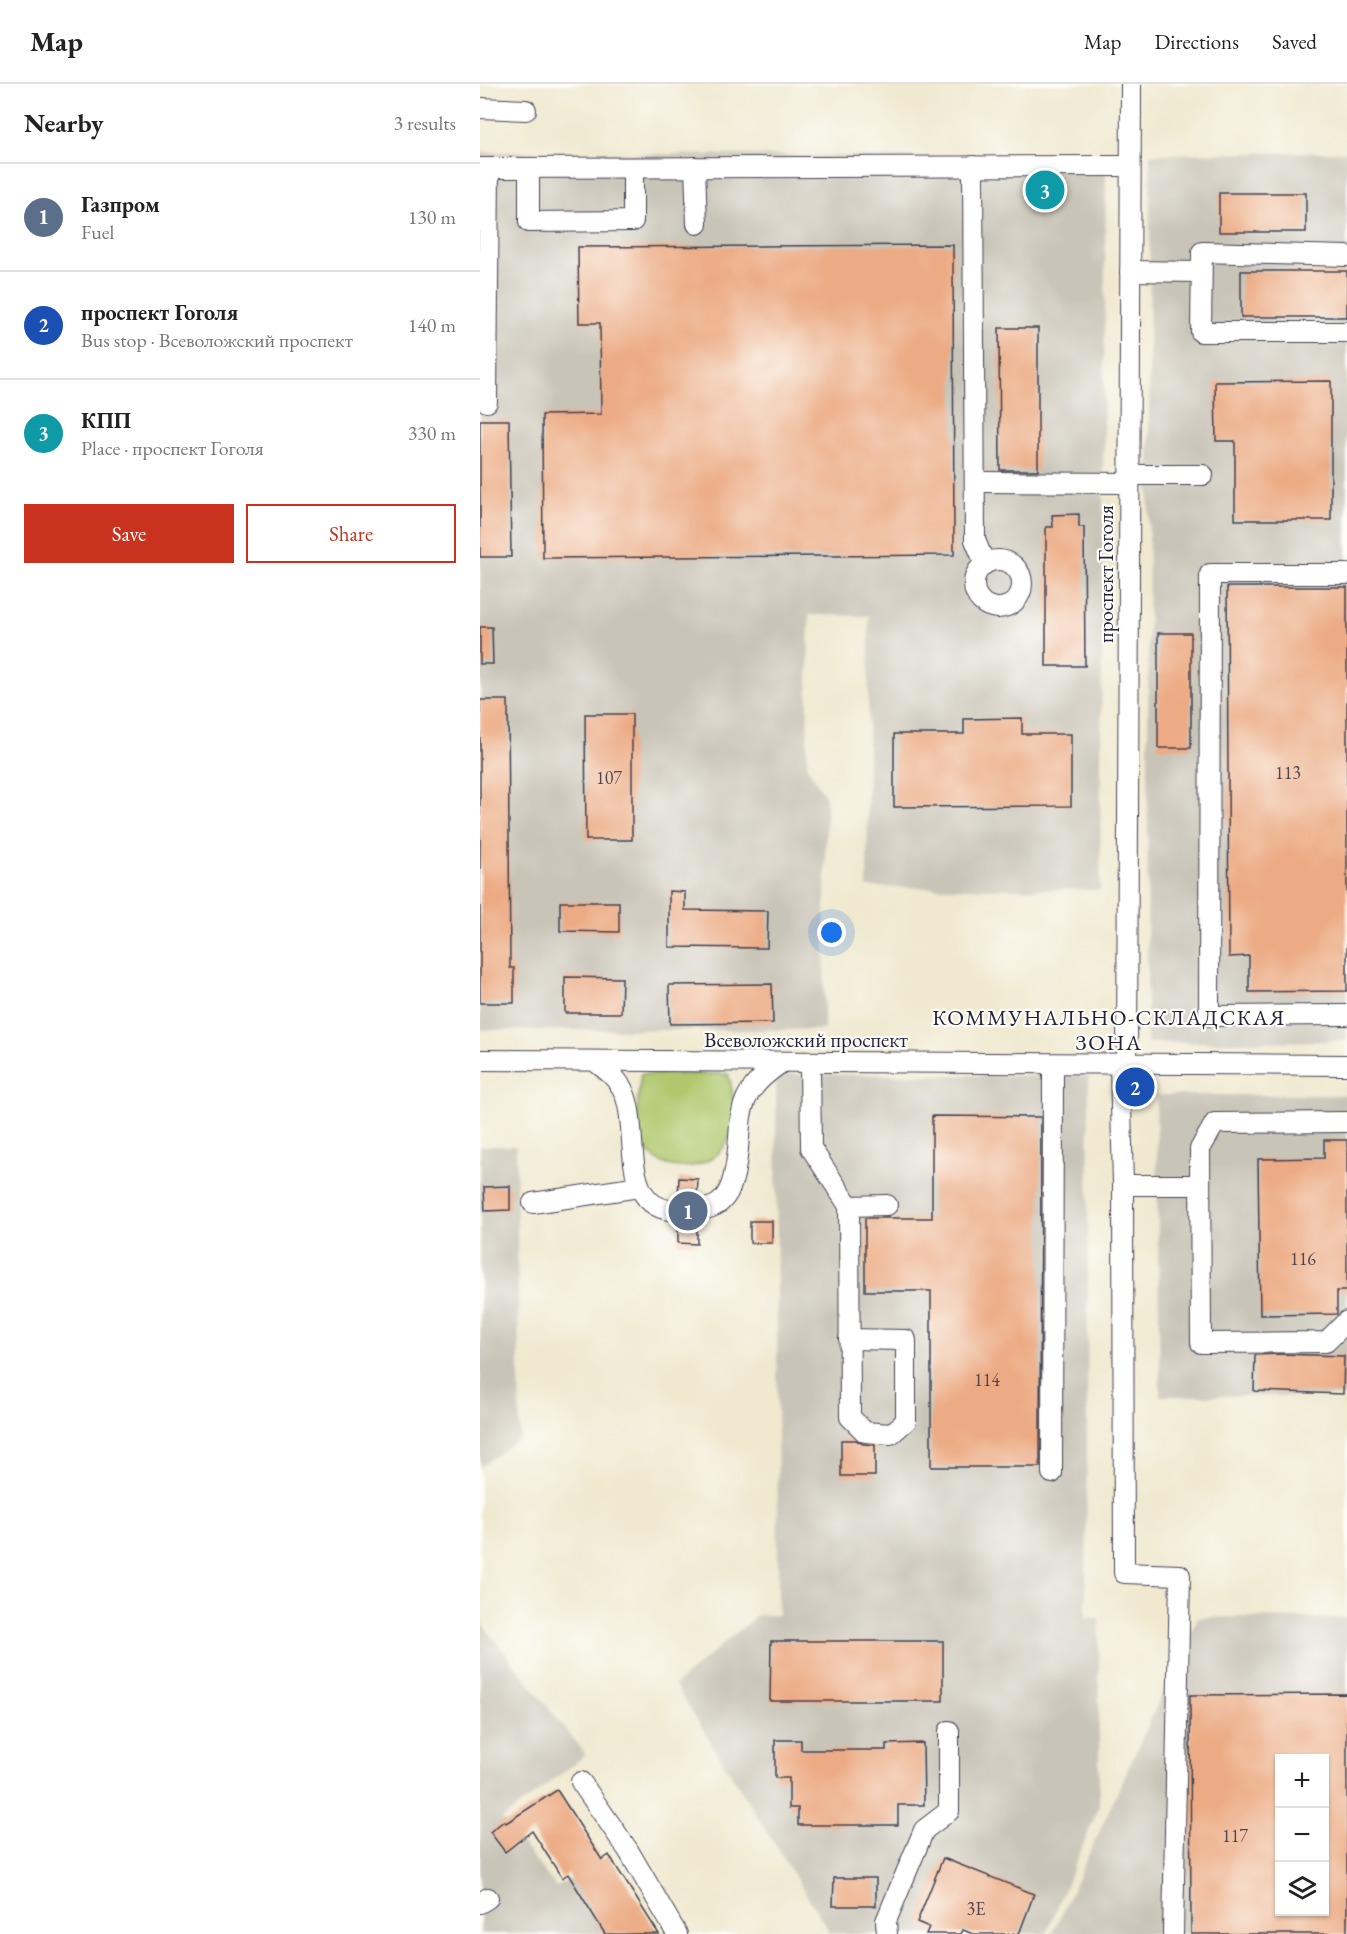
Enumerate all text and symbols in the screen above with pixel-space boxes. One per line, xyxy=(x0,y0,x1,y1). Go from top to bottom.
text: Map xyxy=(30,23,83,59)
text: Map xyxy=(1084,28,1121,55)
text: Directions xyxy=(1154,28,1239,55)
text: Saved xyxy=(1272,28,1317,55)
text: Nearby xyxy=(24,106,104,140)
text: 3 results xyxy=(393,110,456,136)
pin: 3 xyxy=(1026,168,1064,212)
text: Газпром xyxy=(81,190,160,219)
text: 1 xyxy=(38,204,49,230)
text: 130 m xyxy=(408,204,456,230)
text: Fuel xyxy=(81,219,114,245)
text: проспект Гоголя xyxy=(81,298,238,327)
text: 2 xyxy=(38,312,49,338)
text: 140 m xyxy=(408,312,456,338)
text: Bus stop · Всеволожский проспект xyxy=(81,327,353,353)
text: КПП xyxy=(81,406,131,435)
text: 3 xyxy=(38,420,49,446)
text: 330 m xyxy=(408,420,456,446)
text: Place · проспект Гоголя xyxy=(81,435,264,461)
button: Save xyxy=(24,504,234,563)
button: Share xyxy=(246,504,456,563)
street label: проспект Гоголя xyxy=(1092,505,1119,643)
house number: 113 xyxy=(1275,761,1301,784)
house number: 107 xyxy=(596,766,622,789)
your location xyxy=(817,918,846,947)
district label: КОММУНАЛЬНО-СКЛАДСКАЯ ЗОНА xyxy=(932,1003,1286,1057)
street label: Всеволожский проспект xyxy=(704,1026,908,1053)
pin: 2 xyxy=(1116,1064,1154,1110)
pin: 1 xyxy=(668,1188,708,1234)
house number: 116 xyxy=(1290,1247,1316,1270)
house number: 114 xyxy=(974,1368,1000,1391)
map controls xyxy=(1275,1754,1329,1916)
button: + xyxy=(1275,1754,1329,1808)
button: − xyxy=(1275,1808,1329,1862)
house number: 117 xyxy=(1222,1824,1248,1847)
button: layers xyxy=(1275,1862,1329,1916)
house number: 3Е xyxy=(967,1897,985,1920)

